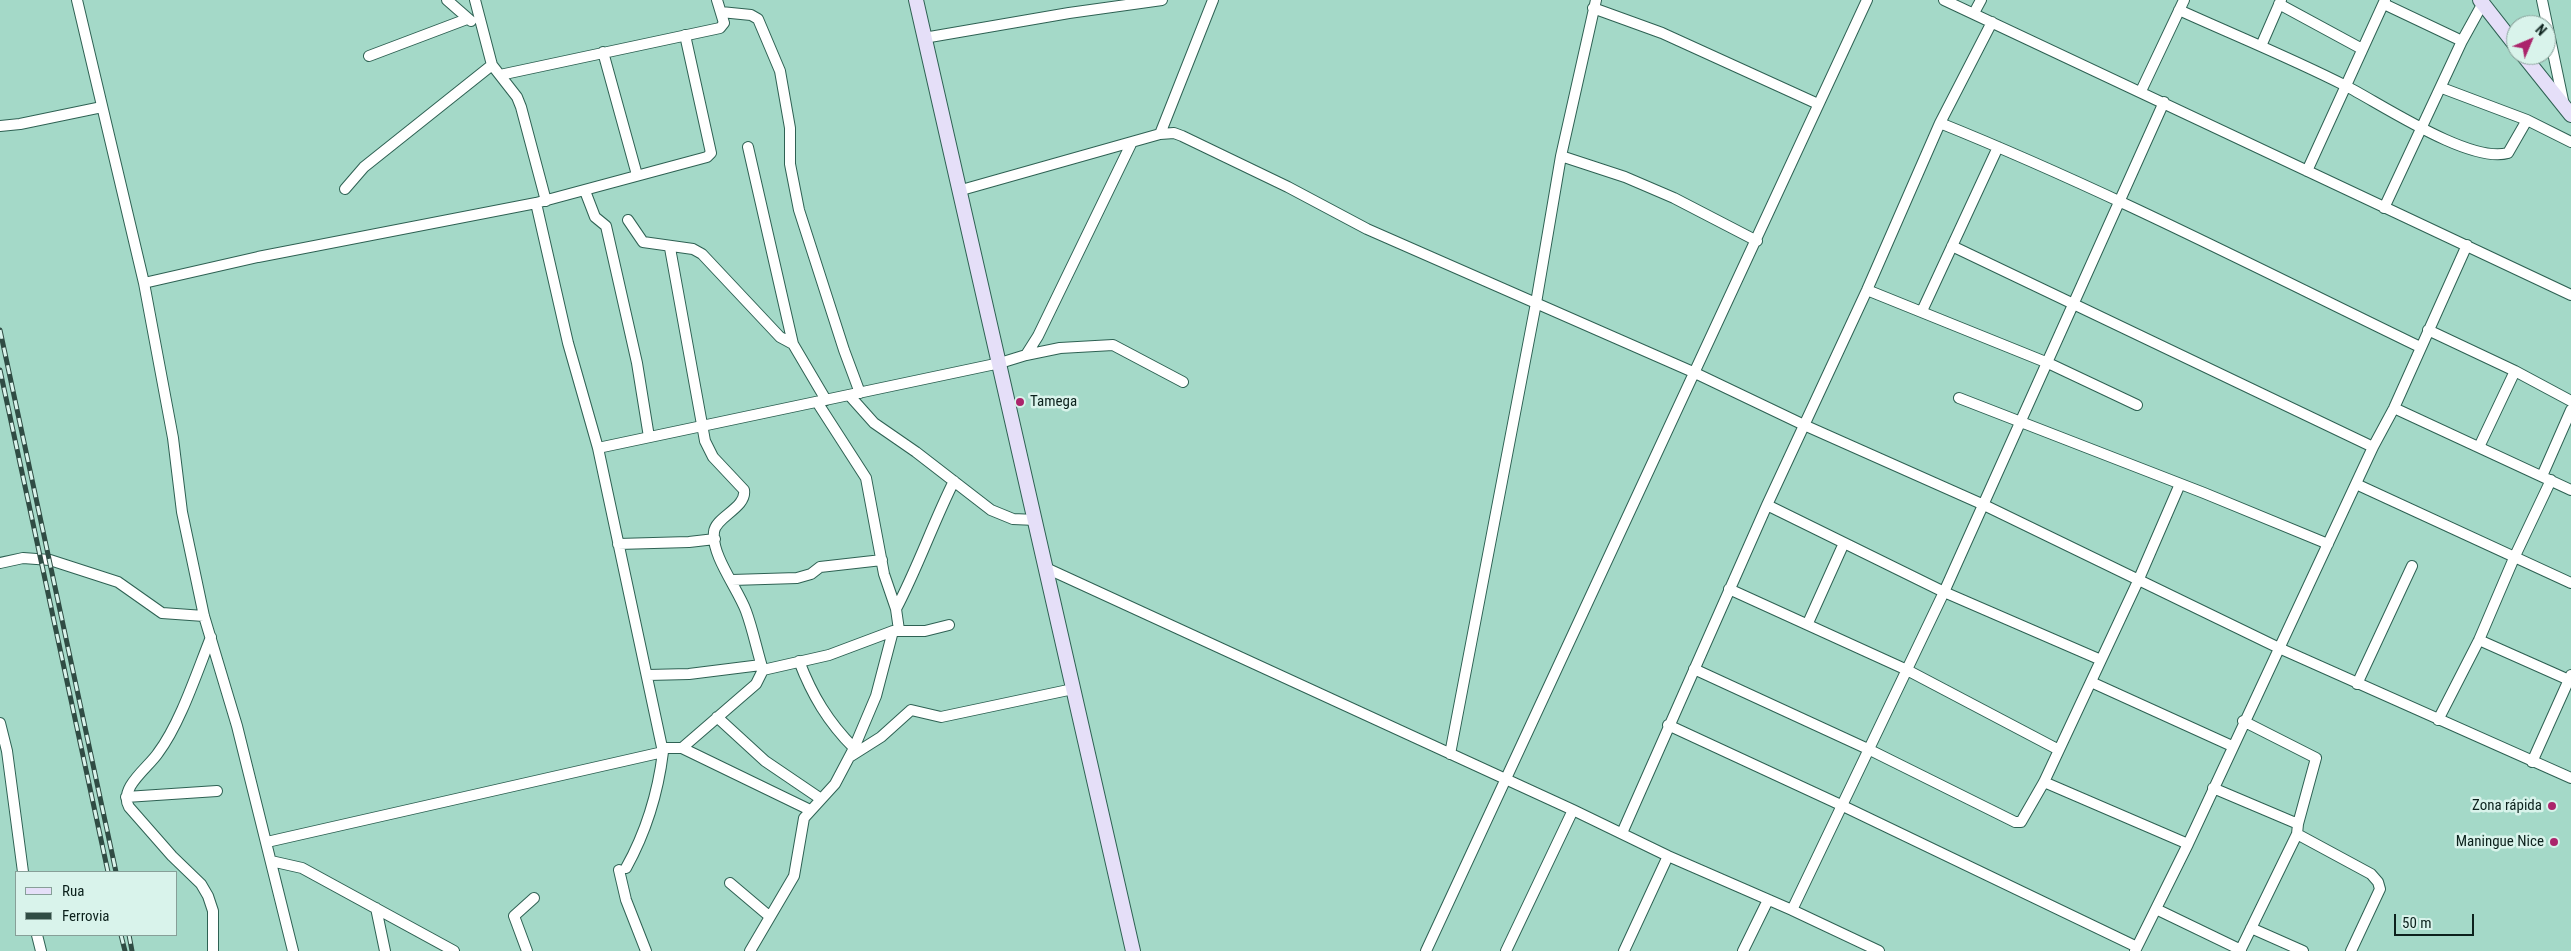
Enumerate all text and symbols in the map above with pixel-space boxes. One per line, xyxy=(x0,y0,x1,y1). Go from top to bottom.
north arrow xyxy=(2506,15,2556,65)
text: N xyxy=(2532,21,2550,39)
place label: Tamega xyxy=(1030,393,1077,411)
marker: Tamega xyxy=(1014,396,1026,408)
place label: Zona rápida xyxy=(2472,797,2542,815)
marker: Zona rápida xyxy=(2546,800,2558,812)
place label: Maningue Nice xyxy=(2456,833,2544,851)
marker: Maningue Nice xyxy=(2548,836,2560,848)
legend xyxy=(15,871,178,936)
text: Rua xyxy=(62,882,84,900)
scale bar xyxy=(2396,904,2476,936)
text: Ferrovia xyxy=(62,907,110,925)
text: 50 m xyxy=(2402,914,2432,932)

